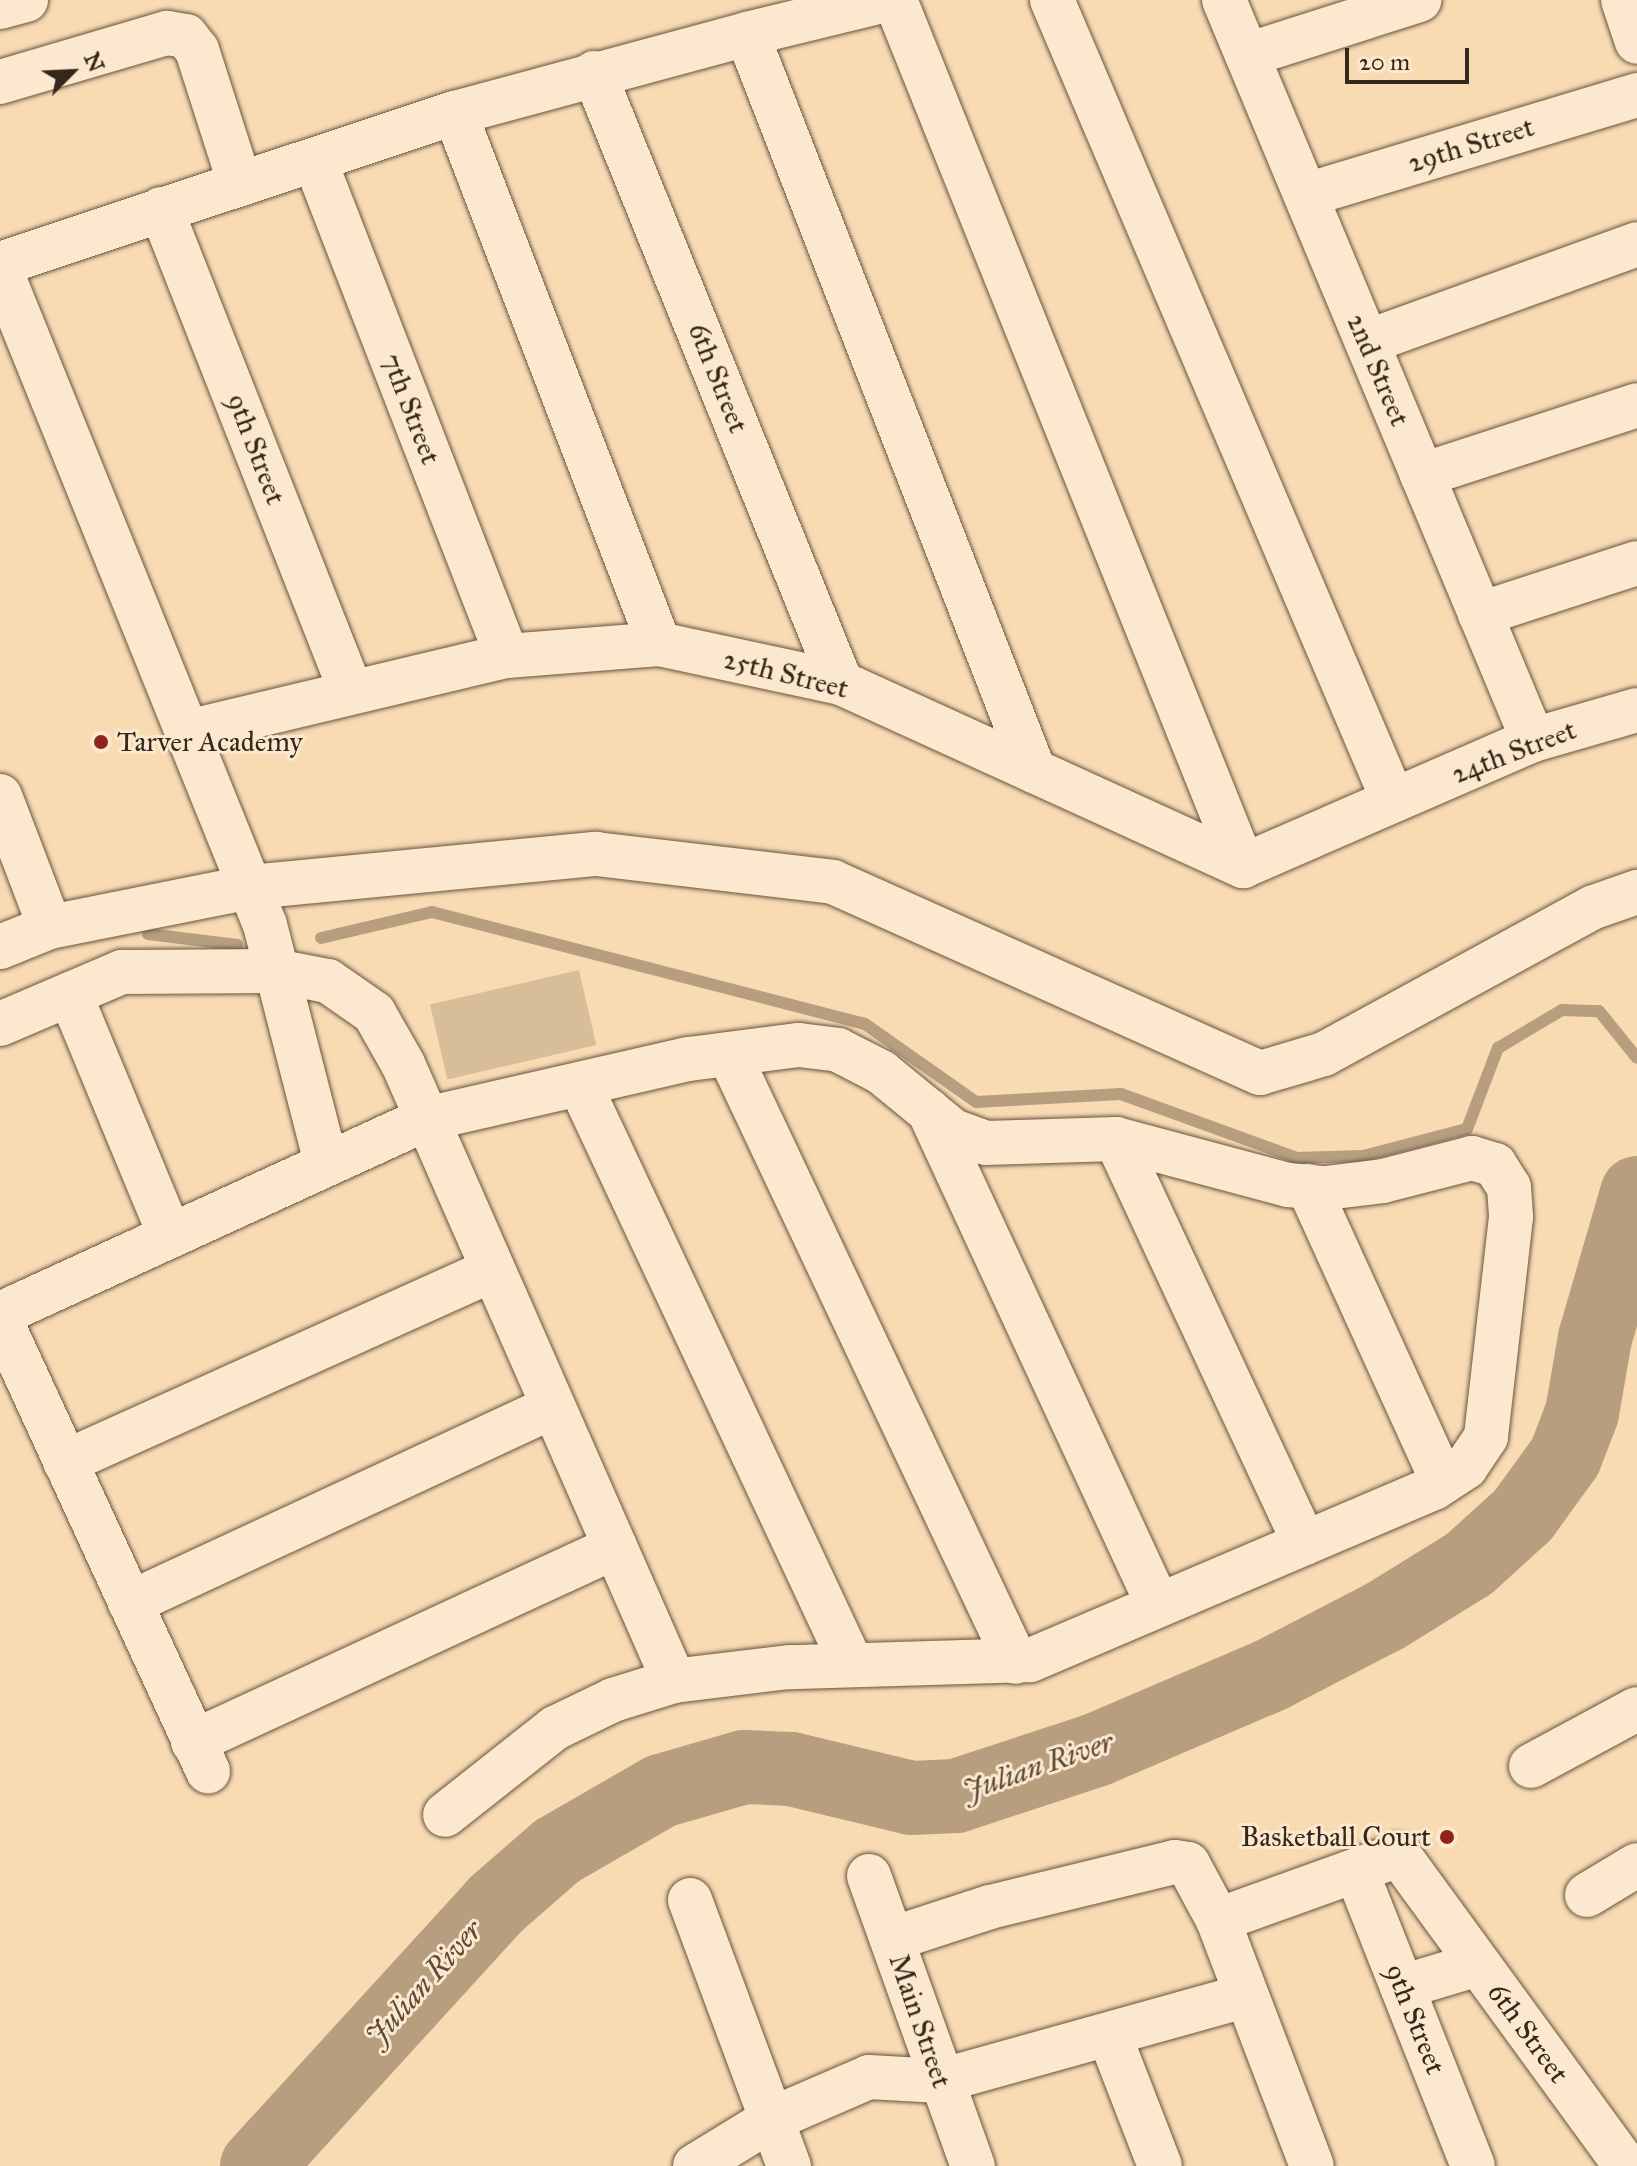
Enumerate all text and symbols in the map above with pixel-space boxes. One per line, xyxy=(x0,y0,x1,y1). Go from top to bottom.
north arrow xyxy=(32,32,112,112)
scale bar xyxy=(1349,32,1473,82)
text: 20 m xyxy=(1359,47,1410,77)
text: N xyxy=(78,48,111,76)
street label: 29th Street xyxy=(1404,110,1538,180)
street label: 2nd Street xyxy=(1339,309,1417,431)
street label: 6th Street xyxy=(681,318,755,438)
street label: 7th Street xyxy=(375,349,447,469)
street label: 9th Street xyxy=(220,389,292,509)
street label: 25th Street xyxy=(720,642,852,706)
street label: 24th Street xyxy=(1447,713,1581,791)
place label: Tarver Academy xyxy=(117,725,303,759)
marker: Tarver Academy xyxy=(92,733,110,751)
water label: Julian River xyxy=(958,1723,1118,1809)
place label: Basketball Court xyxy=(1241,1820,1431,1854)
marker: Basketball Court xyxy=(1438,1828,1456,1846)
water label: Julian River xyxy=(358,1913,490,2053)
street label: Main Street xyxy=(881,1950,959,2092)
street label: 9th Street xyxy=(1378,1959,1452,2079)
street label: 6th Street xyxy=(1480,1976,1576,2090)

